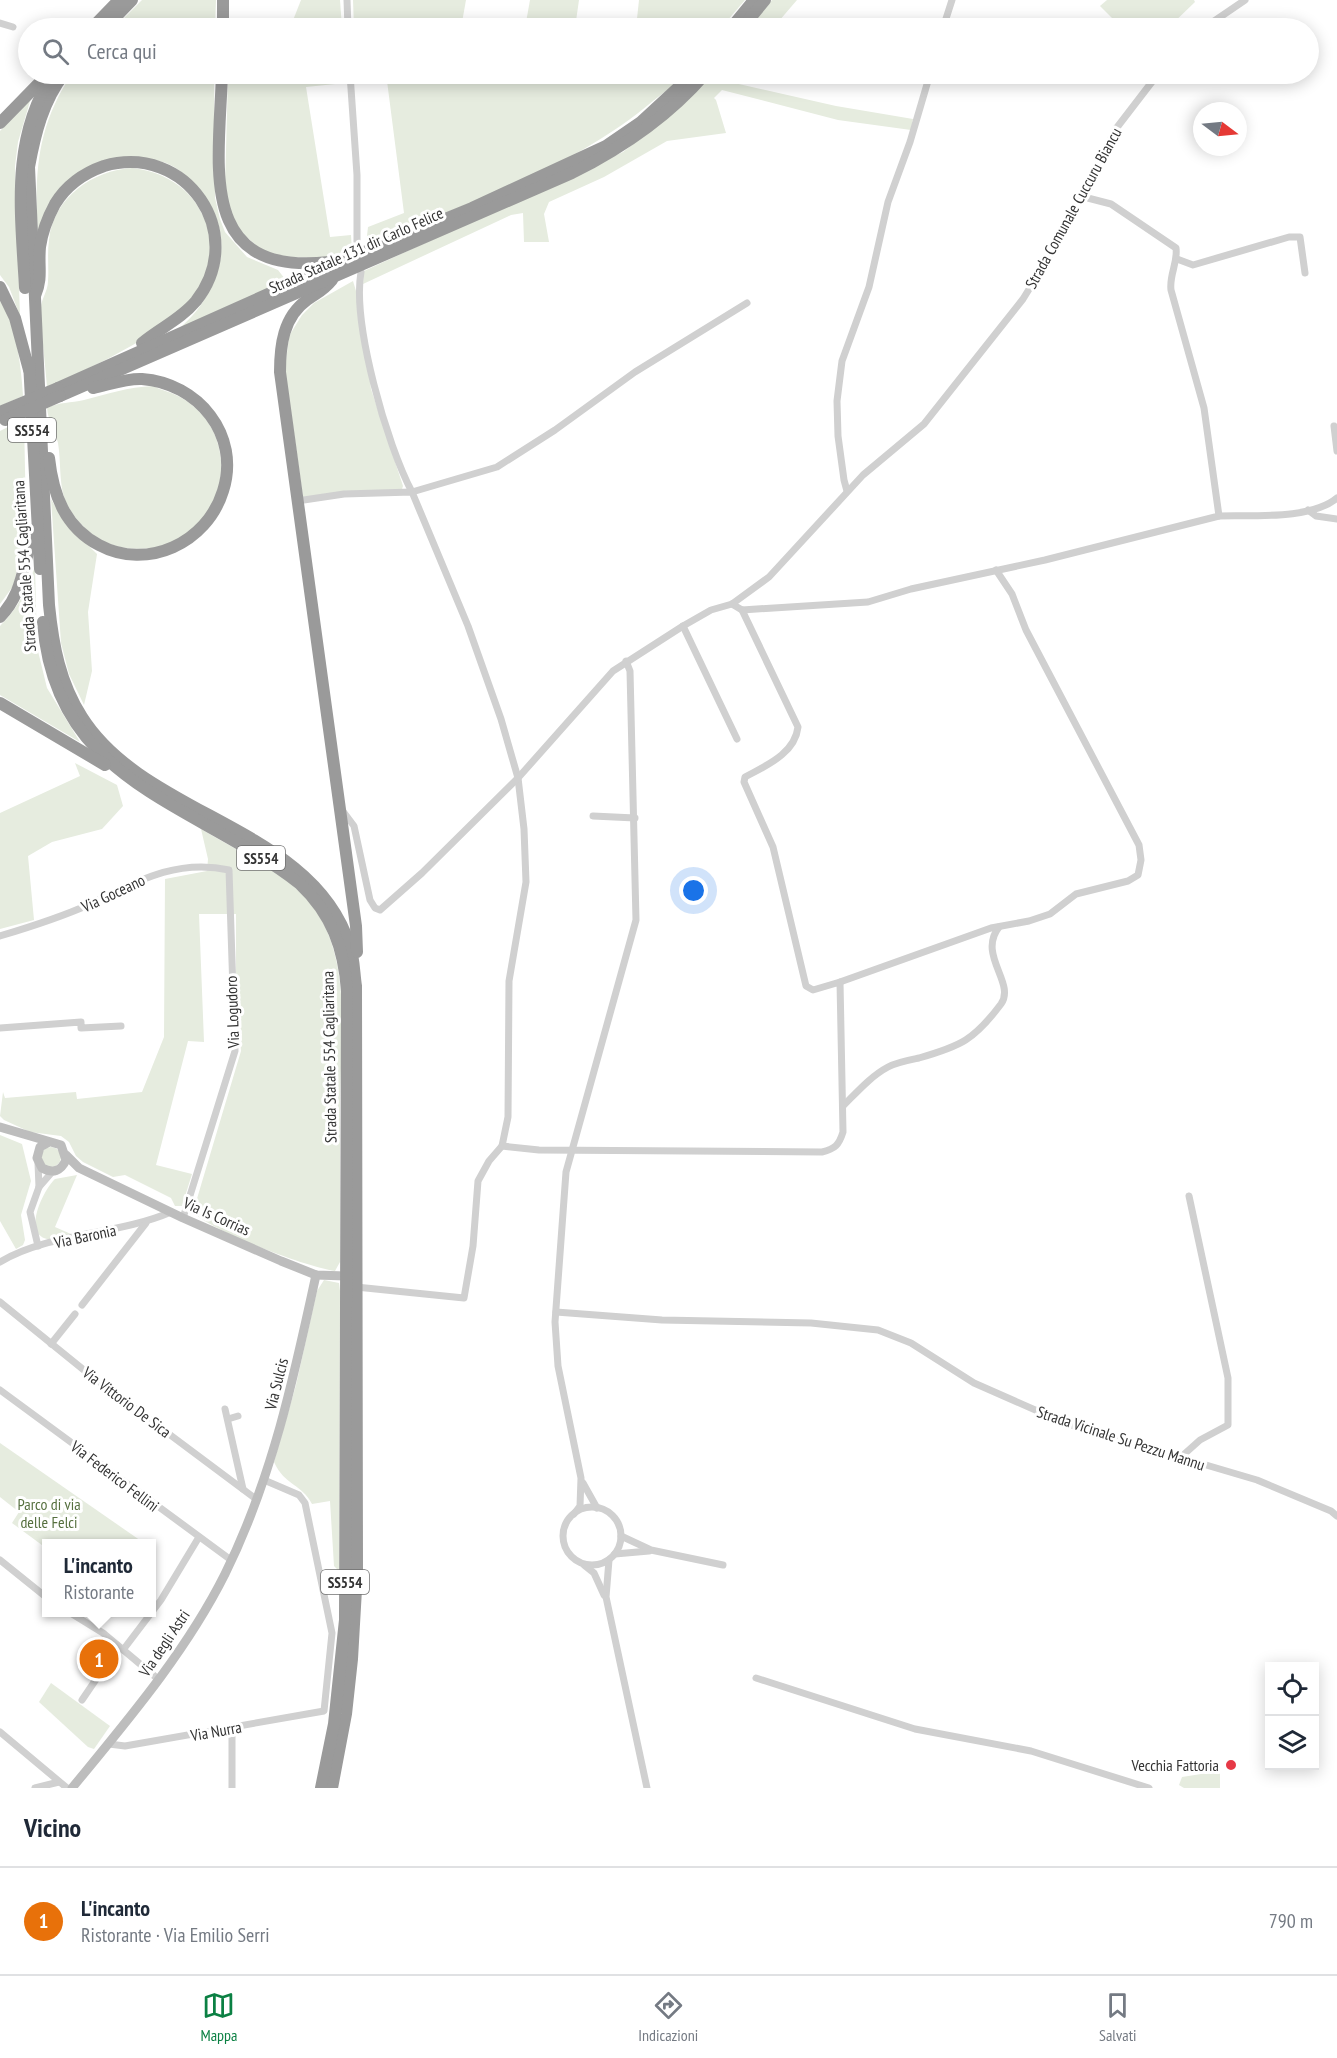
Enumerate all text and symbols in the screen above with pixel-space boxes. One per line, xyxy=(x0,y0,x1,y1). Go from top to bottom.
search box xyxy=(18,18,1319,84)
icon: search xyxy=(39,35,72,68)
text: Cerca qui xyxy=(87,37,157,65)
north arrow xyxy=(1193,102,1247,156)
street label: Strada Comunale Cuccuru Biancu xyxy=(1020,124,1126,292)
street label: Strada Statale 131 dir Carlo Felice xyxy=(266,203,446,297)
road number: SS554 xyxy=(8,418,56,442)
street label: Strada Statale 554 Cagliaritana xyxy=(8,479,40,653)
road number: SS554 xyxy=(237,846,285,870)
street label: Via Goceano xyxy=(77,870,148,917)
your location xyxy=(679,876,708,905)
street label: Strada Statale 554 Cagliaritana xyxy=(318,971,340,1143)
street label: Via Logudoro xyxy=(221,975,243,1050)
street label: Via Is Corrias xyxy=(180,1192,254,1240)
street label: Via Baronia xyxy=(51,1220,118,1253)
street label: Via Sulcis xyxy=(260,1356,292,1413)
street label: Via Vittorio De Sica xyxy=(78,1362,175,1442)
street label: Strada Vicinale Su Pezzu Mannu xyxy=(1034,1401,1208,1475)
street label: Via Federico Fellini xyxy=(66,1436,163,1516)
park label: Parco di via delle Felci xyxy=(17,1494,81,1532)
popup xyxy=(42,1539,156,1617)
text: L'incanto xyxy=(64,1551,133,1579)
road number: SS554 xyxy=(321,1570,369,1594)
text: Ristorante xyxy=(64,1579,134,1605)
street label: Via degli Astri xyxy=(134,1606,194,1681)
pin: 1 xyxy=(80,1636,118,1682)
map controls xyxy=(1265,1662,1319,1770)
button: locate xyxy=(1265,1662,1319,1716)
button: layers xyxy=(1265,1716,1319,1770)
street label: Via Nurra xyxy=(188,1717,243,1745)
place label: Vecchia Fattoria xyxy=(1131,1755,1219,1775)
marker: Vecchia Fattoria xyxy=(1224,1758,1238,1772)
text: Vicino xyxy=(24,1811,81,1844)
text: L'incanto xyxy=(81,1894,150,1922)
text: 1 xyxy=(39,1908,48,1934)
text: 790 m xyxy=(1269,1908,1313,1934)
text: Ristorante · Via Emilio Serri xyxy=(81,1922,270,1948)
tab: Mappa xyxy=(200,1989,237,2045)
tab: Indicazioni xyxy=(638,1989,698,2045)
tab: Salvati xyxy=(1099,1989,1137,2045)

